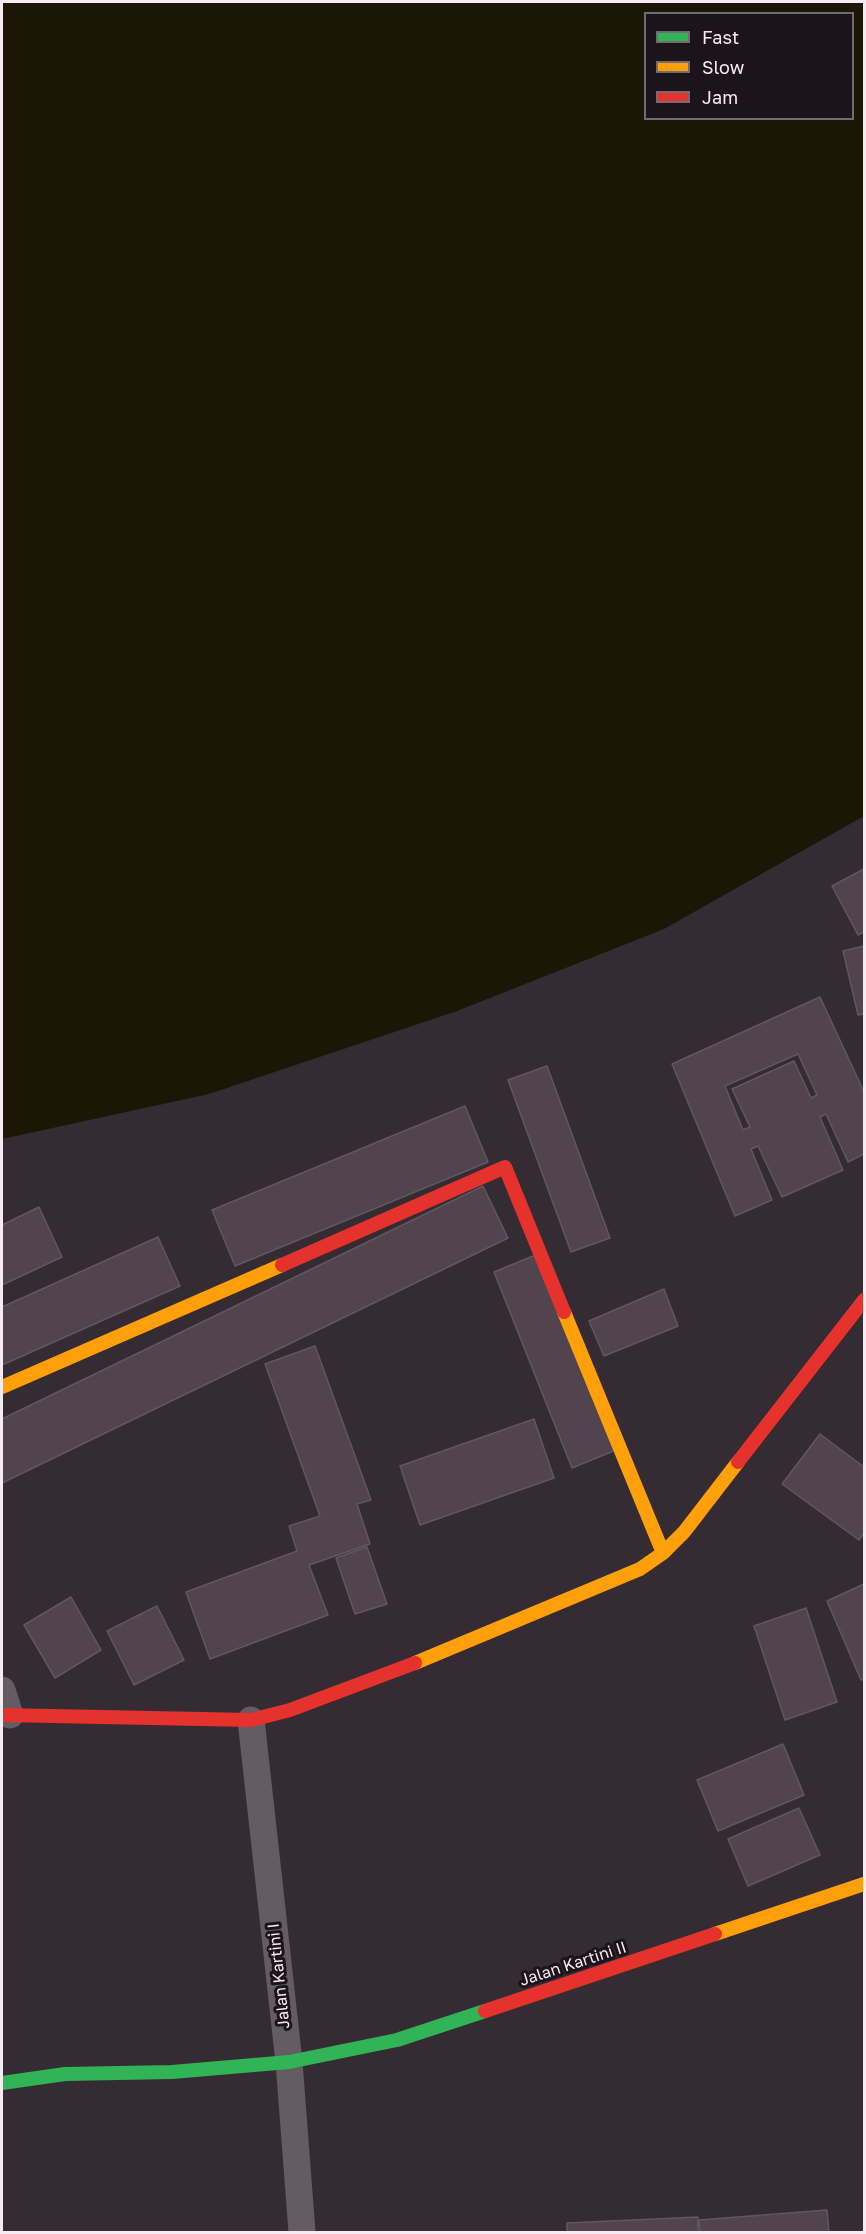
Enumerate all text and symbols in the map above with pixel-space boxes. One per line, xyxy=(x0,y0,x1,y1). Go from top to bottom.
legend xyxy=(644,12,854,120)
text: Fast xyxy=(702,26,739,48)
text: Slow xyxy=(702,56,744,78)
text: Jam xyxy=(702,86,738,108)
street label: Jalan Kartini I xyxy=(264,1922,294,2030)
street label: Jalan Kartini II xyxy=(517,1938,629,1990)

